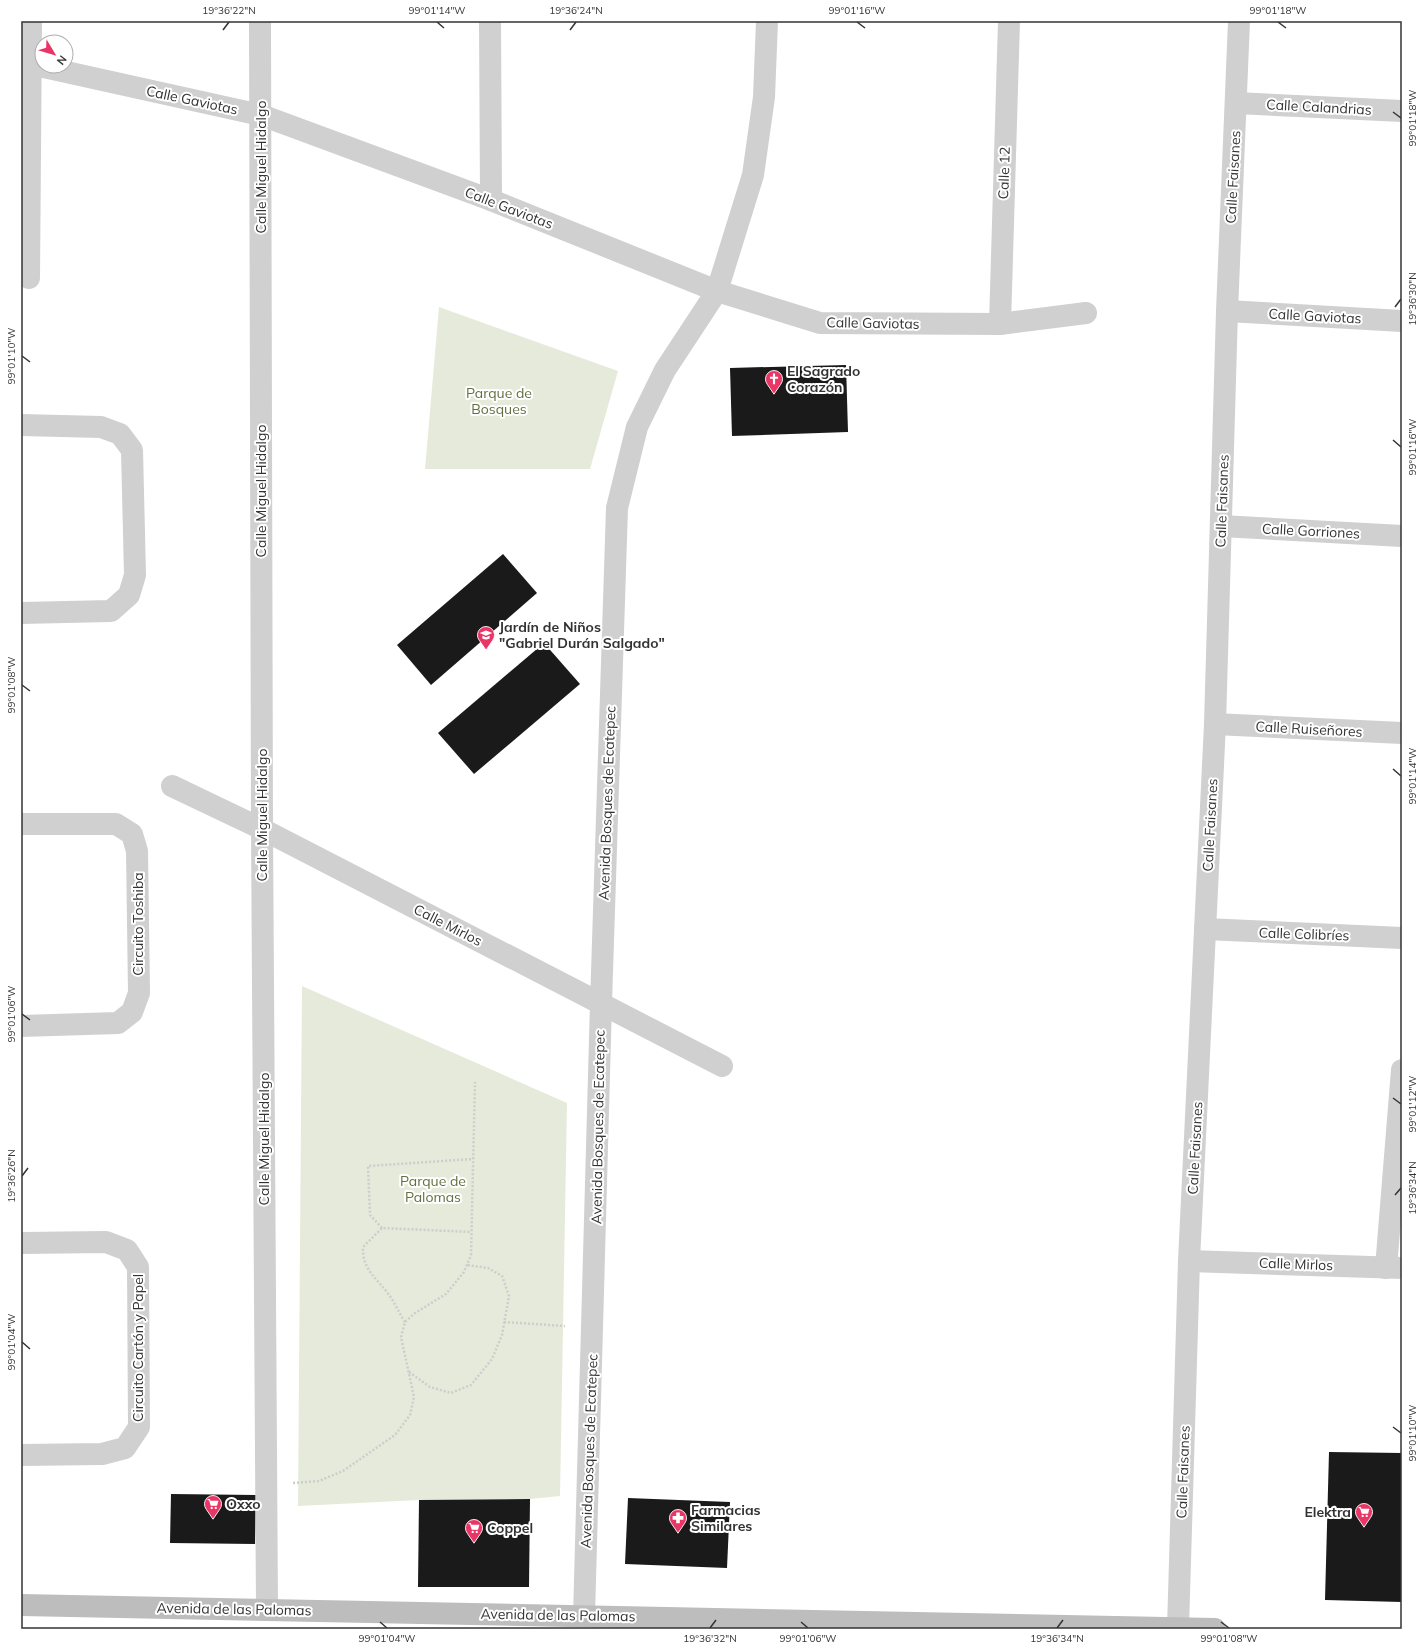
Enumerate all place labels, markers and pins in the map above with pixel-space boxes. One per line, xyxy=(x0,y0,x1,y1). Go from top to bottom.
place label: El Sagrado Corazón xyxy=(787,362,860,396)
church icon: El Sagrado Corazón xyxy=(764,369,784,394)
place label: Jardín de Niños "Gabriel Durán Salgado" xyxy=(499,618,665,652)
school or university icon: Jardín de Niños "Gabriel Durán Salgado" xyxy=(476,625,496,650)
supermarket icon: Oxxo xyxy=(203,1494,223,1519)
place label: Oxxo xyxy=(226,1495,261,1513)
place label: Farmacias Similares xyxy=(691,1501,761,1535)
supermarket icon: Elektra xyxy=(1354,1502,1374,1527)
place label: Elektra xyxy=(1304,1503,1351,1521)
pharmacy icon: Farmacias Similares xyxy=(668,1508,688,1533)
supermarket icon: Coppel xyxy=(464,1518,484,1543)
place label: Coppel xyxy=(487,1519,533,1537)

